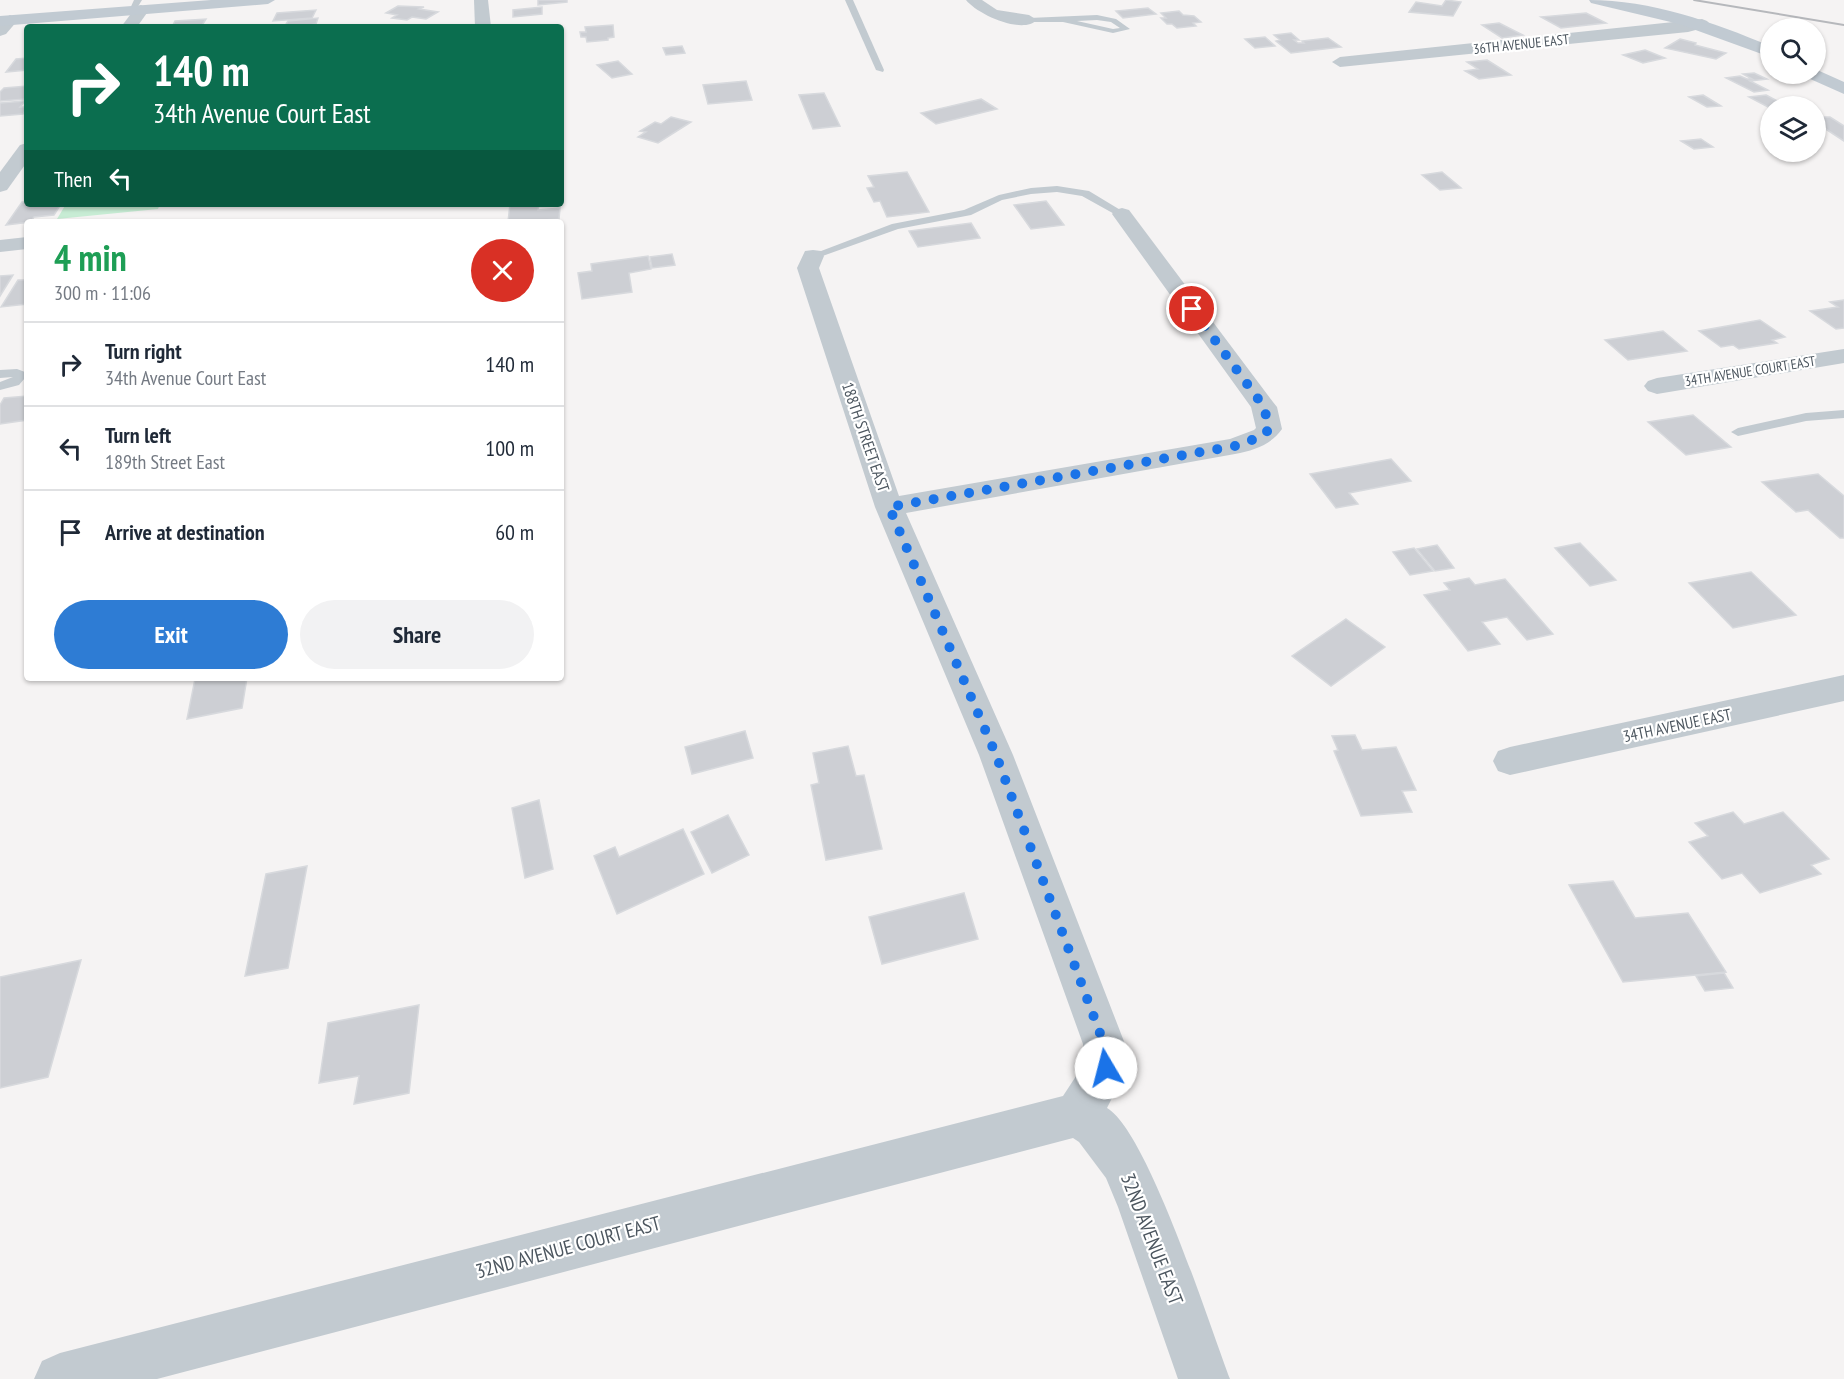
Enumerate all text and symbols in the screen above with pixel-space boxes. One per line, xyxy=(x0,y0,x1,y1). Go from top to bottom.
map controls xyxy=(1760,18,1826,162)
button: search xyxy=(1760,18,1826,84)
street label: 36TH AVENUE EAST xyxy=(1472,30,1571,58)
text: 140 m xyxy=(153,43,250,98)
icon: right xyxy=(54,48,132,126)
text: 34th Avenue Court East xyxy=(153,96,371,130)
button: layers xyxy=(1760,96,1826,162)
icon: left xyxy=(104,162,137,195)
text: Then xyxy=(54,165,92,193)
text: 4 min xyxy=(54,234,127,281)
button: close xyxy=(471,239,534,302)
text: 300 m · 11:06 xyxy=(54,280,151,306)
pin xyxy=(1166,283,1217,334)
icon: arrive xyxy=(1175,292,1208,325)
text: Turn right xyxy=(105,337,182,365)
icon: right xyxy=(54,348,87,381)
text: 140 m xyxy=(485,350,534,378)
street label: 34TH AVENUE COURT EAST xyxy=(1683,352,1817,390)
text: 34th Avenue Court East xyxy=(105,365,266,391)
street label: 188TH STREET EAST xyxy=(838,380,894,494)
text: Turn left xyxy=(105,421,171,449)
icon: left xyxy=(54,432,87,465)
text: 100 m xyxy=(485,434,534,462)
text: 189th Street East xyxy=(105,449,225,475)
icon: arrive xyxy=(54,516,87,549)
text: Arrive at destination xyxy=(105,518,265,546)
text: 60 m xyxy=(495,518,534,546)
button: Exit xyxy=(54,600,288,669)
button: Share xyxy=(300,600,534,669)
street label: 34TH AVENUE EAST xyxy=(1621,704,1733,746)
position arrow xyxy=(1074,1036,1138,1100)
street label: 32ND AVENUE EAST xyxy=(1115,1169,1189,1309)
street label: 32ND AVENUE COURT EAST xyxy=(473,1210,663,1284)

